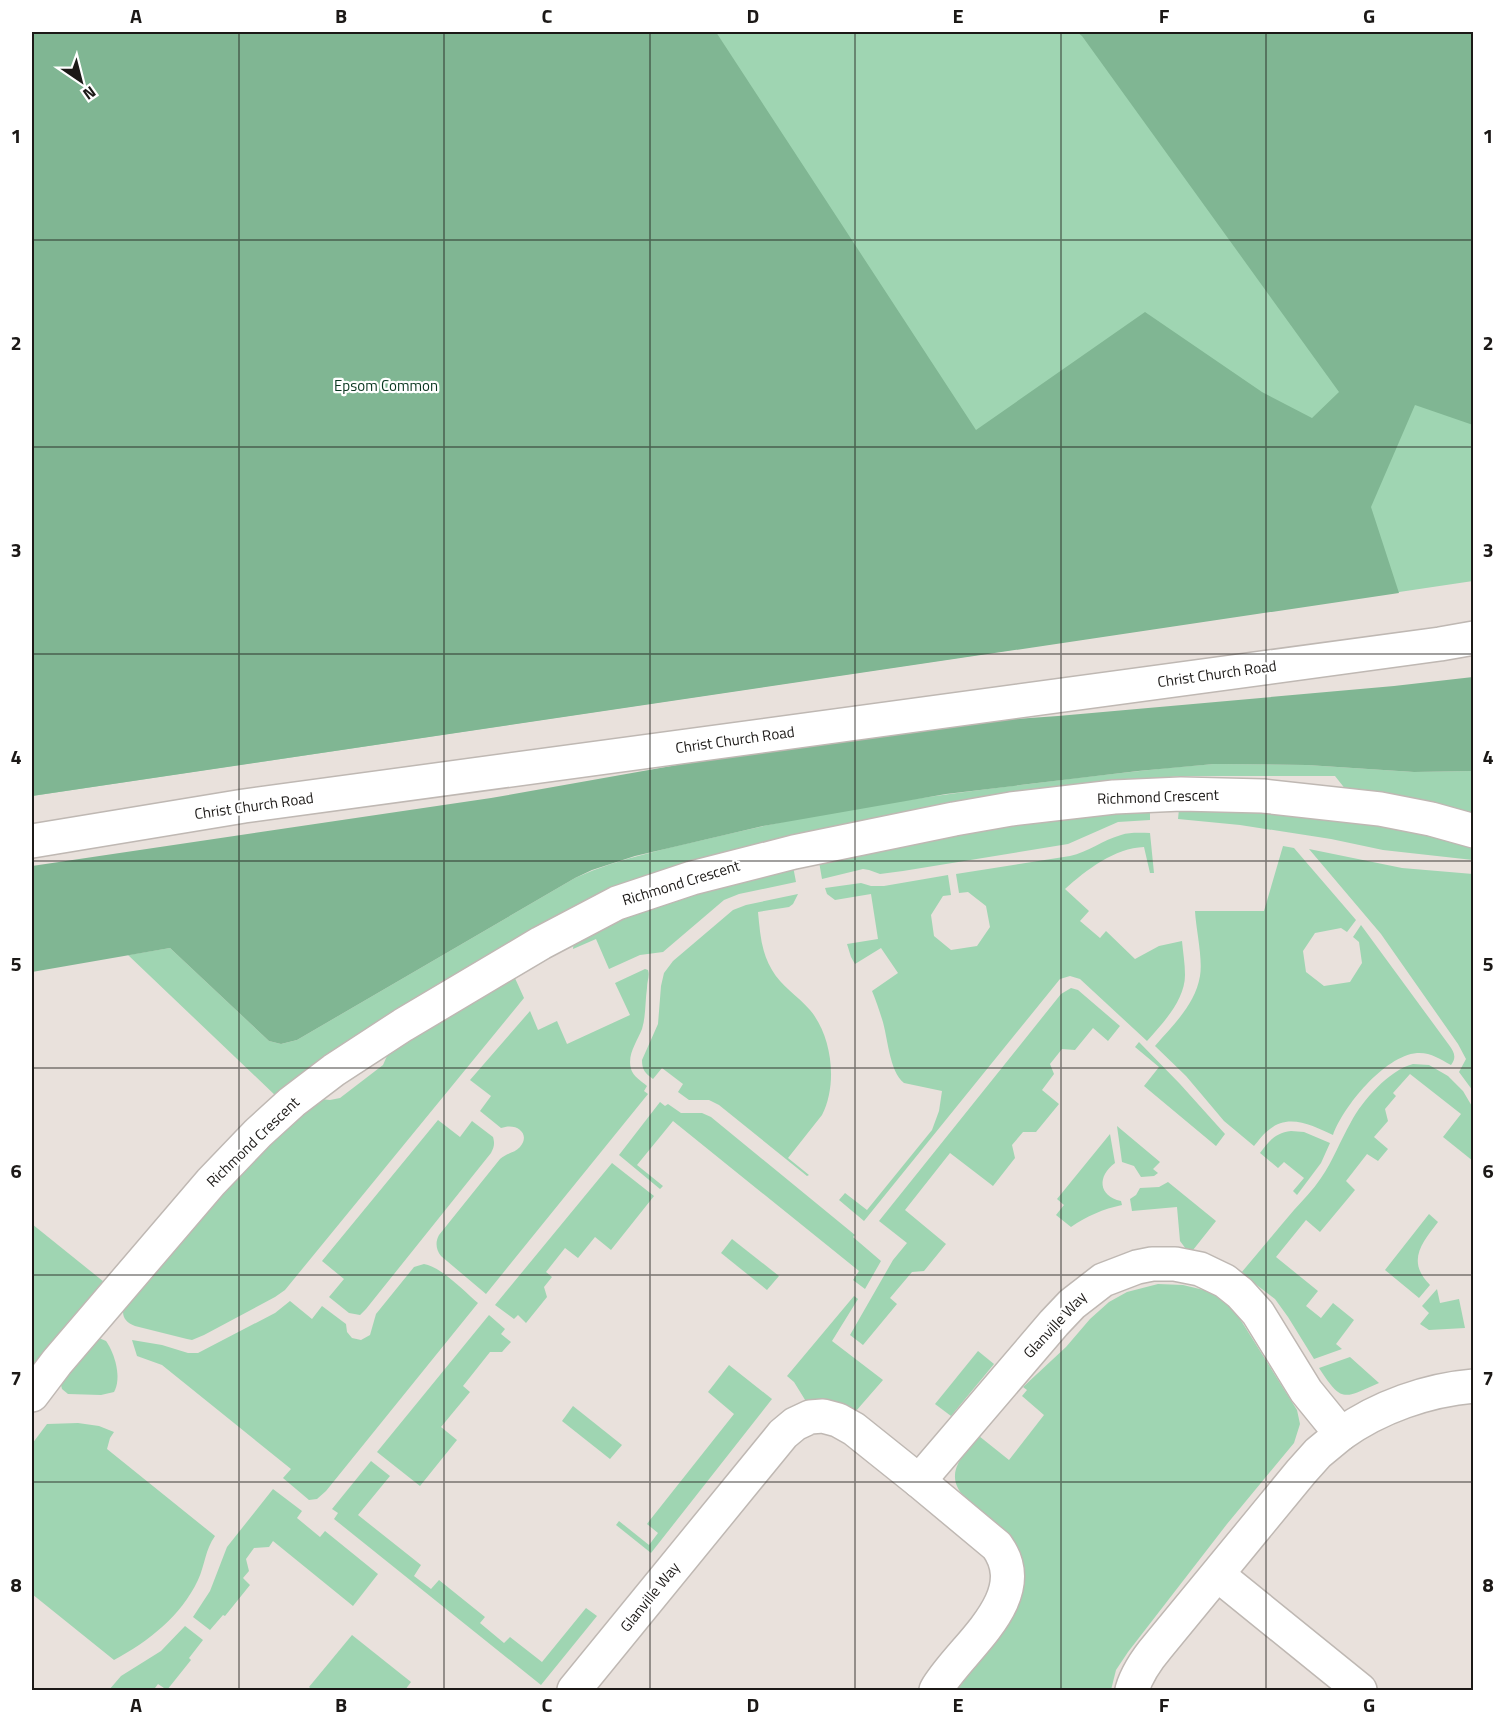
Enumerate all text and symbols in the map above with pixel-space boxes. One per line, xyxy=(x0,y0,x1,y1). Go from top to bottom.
text: A xyxy=(130,0,142,31)
text: B xyxy=(335,0,347,31)
text: C xyxy=(542,0,553,31)
text: D xyxy=(747,0,759,31)
text: E xyxy=(952,0,964,31)
text: F xyxy=(1159,0,1170,31)
text: G xyxy=(1363,0,1375,31)
north arrow xyxy=(51,51,111,111)
text: N xyxy=(78,80,101,106)
text: 1 xyxy=(10,120,22,151)
text: 1 xyxy=(1482,120,1494,151)
text: 2 xyxy=(10,327,22,358)
text: 2 xyxy=(1482,327,1494,358)
park label: Epsom Common xyxy=(334,374,438,397)
text: 3 xyxy=(10,534,22,565)
text: 3 xyxy=(1482,534,1494,565)
street label: Christ Church Road xyxy=(1156,654,1278,693)
street label: Christ Church Road xyxy=(674,720,796,759)
text: 4 xyxy=(10,741,22,772)
text: 4 xyxy=(1482,741,1494,772)
street label: Richmond Crescent xyxy=(1097,783,1220,810)
street label: Christ Church Road xyxy=(193,786,315,825)
street label: Richmond Crescent xyxy=(619,853,743,911)
text: 5 xyxy=(10,948,22,979)
text: 5 xyxy=(1482,948,1494,979)
street label: Richmond Crescent xyxy=(201,1091,305,1192)
text: 6 xyxy=(10,1155,22,1186)
text: 6 xyxy=(1482,1155,1494,1186)
street label: Glanville Way xyxy=(1017,1286,1092,1363)
text: 7 xyxy=(10,1362,22,1393)
text: 7 xyxy=(1482,1362,1494,1393)
street label: Glanville Way xyxy=(614,1557,685,1637)
text: 8 xyxy=(10,1569,22,1600)
text: 8 xyxy=(1482,1569,1494,1600)
text: A xyxy=(130,1689,142,1720)
text: B xyxy=(335,1689,347,1720)
text: C xyxy=(542,1689,553,1720)
text: D xyxy=(747,1689,759,1720)
text: E xyxy=(952,1689,964,1720)
text: F xyxy=(1159,1689,1170,1720)
text: G xyxy=(1363,1689,1375,1720)

